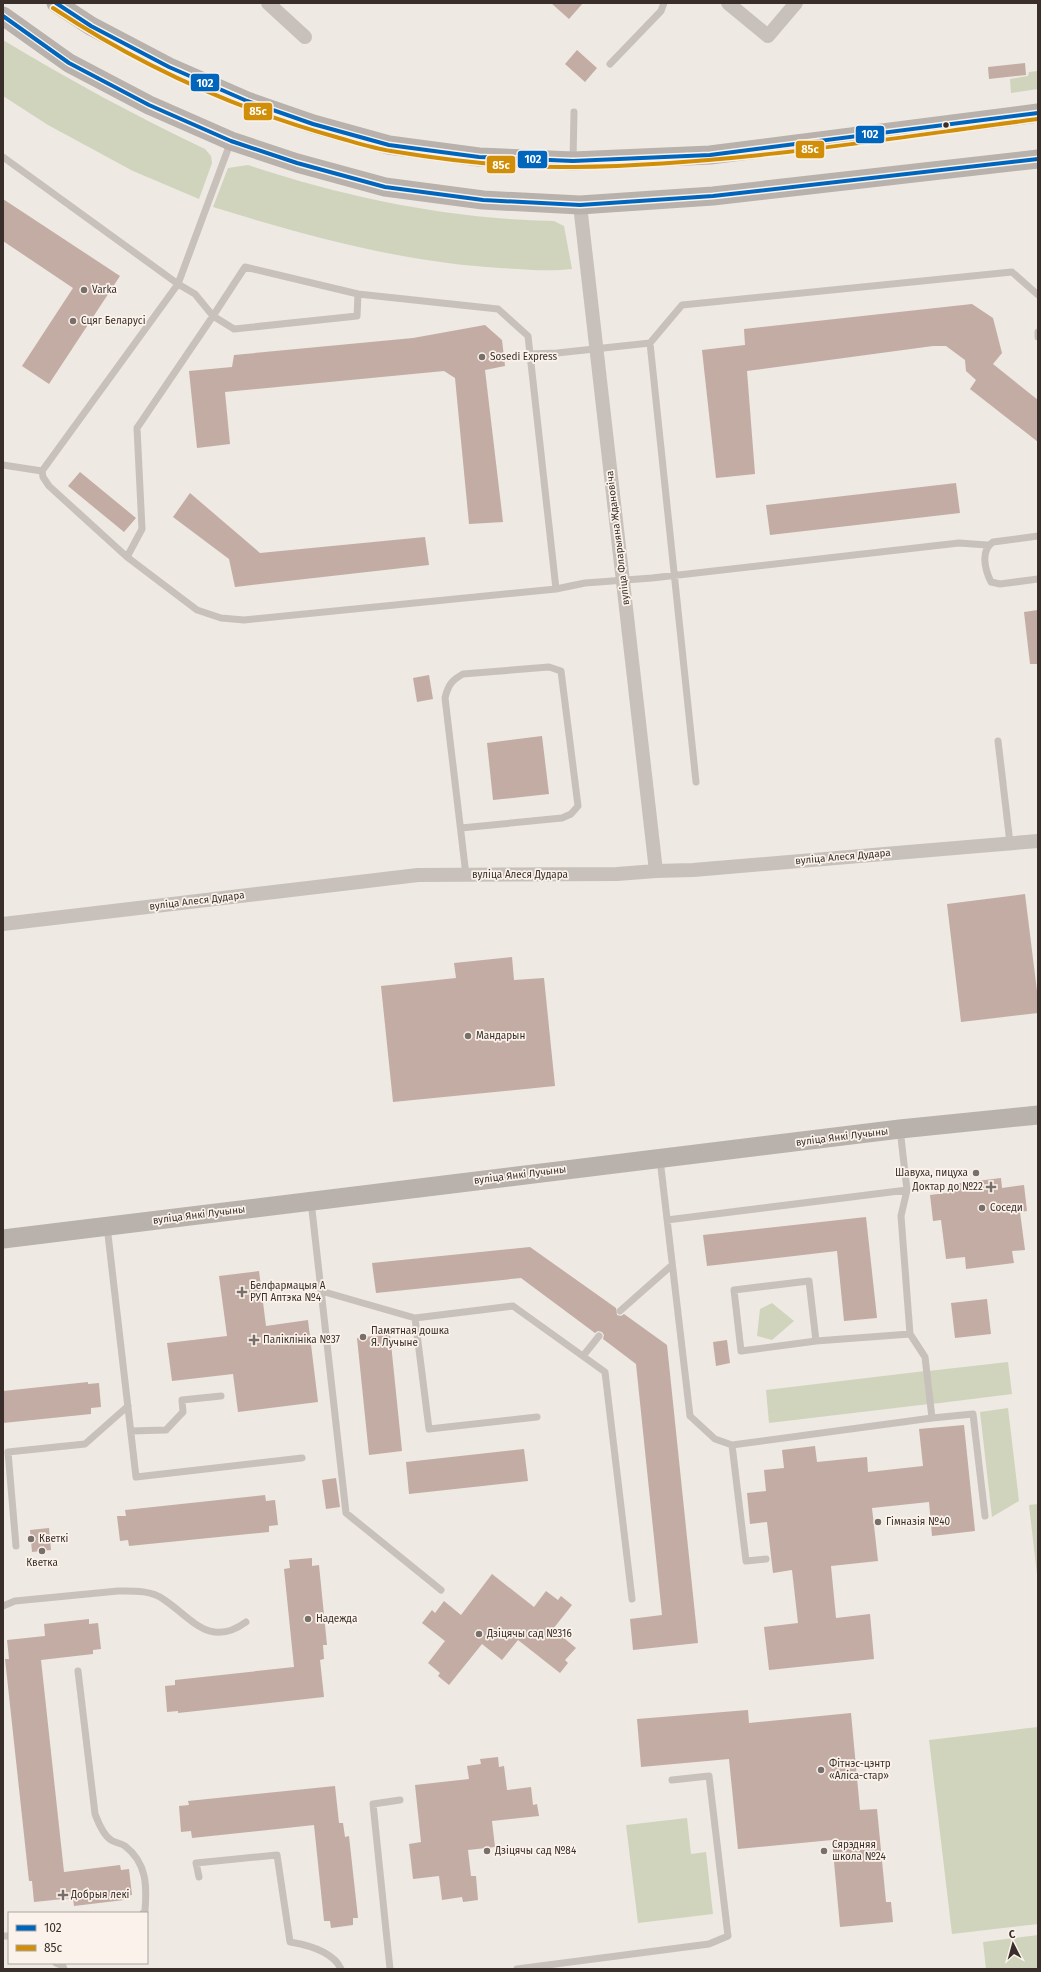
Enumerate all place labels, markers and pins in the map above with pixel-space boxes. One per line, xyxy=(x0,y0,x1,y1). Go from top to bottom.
unlabelled marker xyxy=(941,120,951,130)
place label: Varka xyxy=(92,284,117,296)
marker: Varka xyxy=(79,285,89,295)
place label: Сцяг Беларусі xyxy=(81,314,146,327)
marker: Сцяг Беларусі xyxy=(68,316,78,326)
place label: Sosedi Express xyxy=(490,351,558,363)
marker: Sosedi Express xyxy=(477,352,487,362)
place label: Мандарын xyxy=(476,1030,525,1042)
marker: Мандарын xyxy=(463,1031,473,1041)
place label: Шавуха, пицуха xyxy=(895,1167,968,1179)
marker: Шавуха, пицуха xyxy=(971,1168,981,1178)
place label: Доктар до №22 xyxy=(912,1181,983,1193)
marker: Доктар до №22 xyxy=(986,1182,996,1192)
place label: Соседи xyxy=(990,1202,1023,1214)
marker: Соседи xyxy=(977,1203,987,1213)
place label: Белфармацыя А РУП Аптэка №4 xyxy=(250,1280,326,1304)
marker: Белфармацыя А РУП Аптэка №4 xyxy=(237,1287,247,1297)
place label: Памятная дошка Я. Лучыне xyxy=(371,1325,449,1349)
marker: Памятная дошка Я. Лучыне xyxy=(358,1332,368,1342)
place label: Паліклініка №37 xyxy=(263,1333,341,1346)
marker: Паліклініка №37 xyxy=(248,1334,260,1346)
place label: Гімназія №40 xyxy=(886,1515,950,1528)
marker: Гімназія №40 xyxy=(873,1517,883,1527)
place label: Кветкі xyxy=(39,1532,68,1545)
marker: Кветкі xyxy=(26,1534,36,1544)
marker: Кветка xyxy=(37,1546,47,1556)
place label: Кветка xyxy=(26,1557,58,1569)
place label: Надежда xyxy=(316,1613,357,1625)
marker: Надежда xyxy=(303,1614,313,1624)
place label: Дзіцячы сад №316 xyxy=(486,1627,572,1640)
marker: Дзіцячы сад №316 xyxy=(474,1629,484,1639)
place label: Фітнэс-цэнтр «Аліса-стар» xyxy=(829,1757,891,1782)
marker: Фітнэс-цэнтр «Аліса-стар» xyxy=(816,1765,826,1775)
place label: Сярэдняя школа №24 xyxy=(832,1839,887,1863)
place label: Дзіцячы сад №84 xyxy=(494,1844,577,1857)
marker: Дзіцячы сад №84 xyxy=(482,1846,492,1856)
marker: Сярэдняя школа №24 xyxy=(819,1846,829,1856)
place label: Добрыя лекі xyxy=(70,1888,130,1901)
marker: Добрыя лекі xyxy=(58,1890,68,1900)

